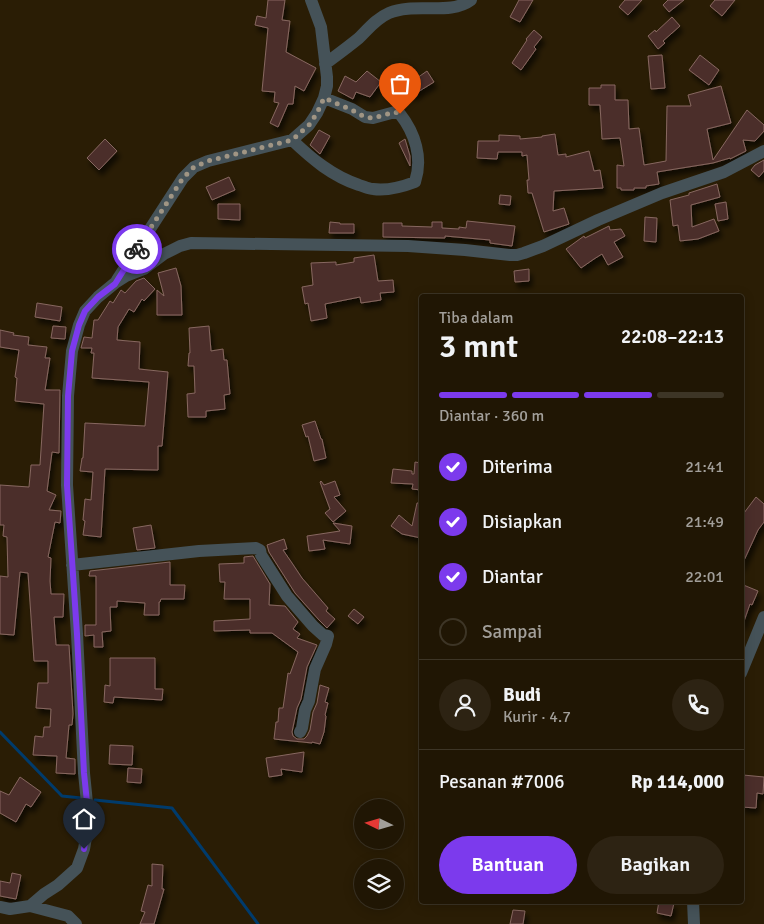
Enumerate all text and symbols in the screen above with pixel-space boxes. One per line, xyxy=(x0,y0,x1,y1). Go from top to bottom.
pin xyxy=(379,63,421,114)
icon: bag xyxy=(386,70,414,98)
courier xyxy=(112,224,162,274)
icon: bike xyxy=(123,235,151,263)
text: Tiba dalam xyxy=(439,308,513,328)
text: 22:08–22:13 xyxy=(621,325,724,349)
text: 3 mnt xyxy=(439,327,518,366)
text: Diantar · 360 m xyxy=(439,406,544,426)
icon: check xyxy=(439,453,467,481)
text: Diterima xyxy=(482,455,553,479)
text: 21:41 xyxy=(685,457,724,477)
icon: check xyxy=(439,508,467,536)
text: Disiapkan xyxy=(482,510,562,534)
text: 21:49 xyxy=(685,512,724,532)
icon: check xyxy=(439,563,467,591)
text: Diantar xyxy=(482,565,543,589)
text: 22:01 xyxy=(685,567,724,587)
text: Sampai xyxy=(482,620,542,644)
button: person xyxy=(439,679,491,731)
button: phone xyxy=(672,679,724,731)
text: Budi xyxy=(503,683,541,707)
text: Kurir · 4.7 xyxy=(503,707,571,727)
text: Pesanan #7006 xyxy=(439,770,565,794)
text: Rp 114,000 xyxy=(631,770,724,794)
pin xyxy=(63,798,105,849)
north arrow xyxy=(354,799,404,849)
map controls xyxy=(354,799,404,909)
icon: home xyxy=(70,805,98,833)
button: Bantuan xyxy=(439,836,577,894)
button: Bagikan xyxy=(587,836,724,894)
button: layers xyxy=(354,859,404,909)

